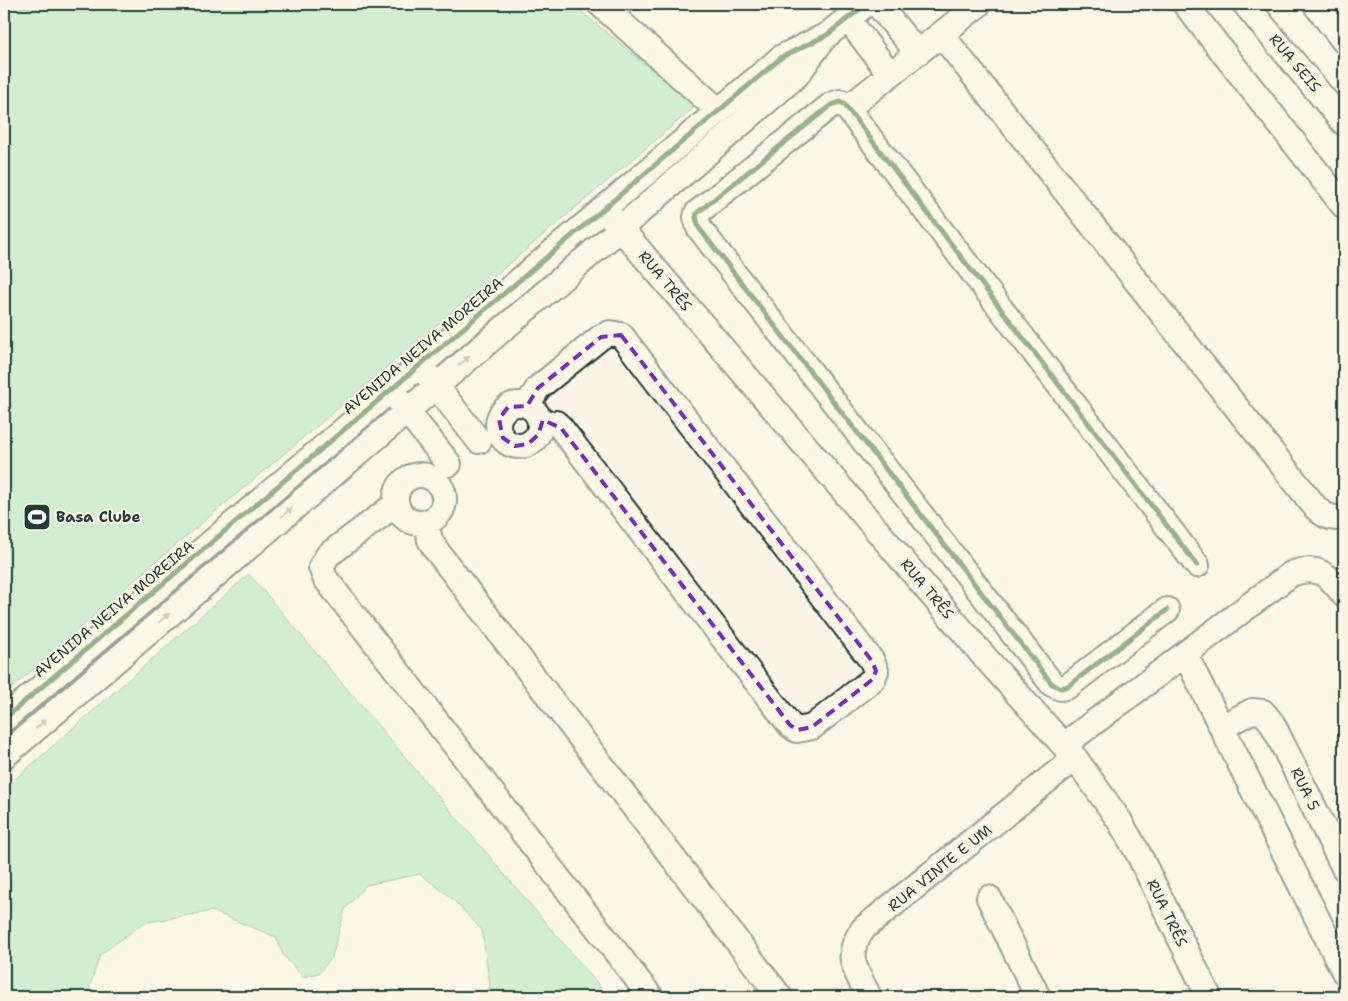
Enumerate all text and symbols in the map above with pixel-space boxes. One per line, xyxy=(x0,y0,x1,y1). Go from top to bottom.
street label: RUA SEIS xyxy=(1265,30,1325,96)
street label: RUA TRÊS xyxy=(634,246,697,315)
street label: AVENIDA NEIVA MOREIRA xyxy=(339,273,507,419)
one-way arrow xyxy=(458,356,470,367)
sports icon: Basa Clube xyxy=(22,502,52,532)
place label: Basa Clube xyxy=(56,507,140,527)
one-way arrow xyxy=(281,507,294,518)
street label: AVENIDA NEIVA MOREIRA xyxy=(30,536,198,682)
street label: RUA TRÊS xyxy=(896,554,959,623)
one-way arrow xyxy=(158,613,170,624)
one-way arrow xyxy=(34,718,46,730)
street label: RUA 5 xyxy=(1286,764,1324,814)
street label: RUA VINTE E UM xyxy=(884,820,996,916)
street label: RUA TRÊS xyxy=(1142,875,1193,950)

